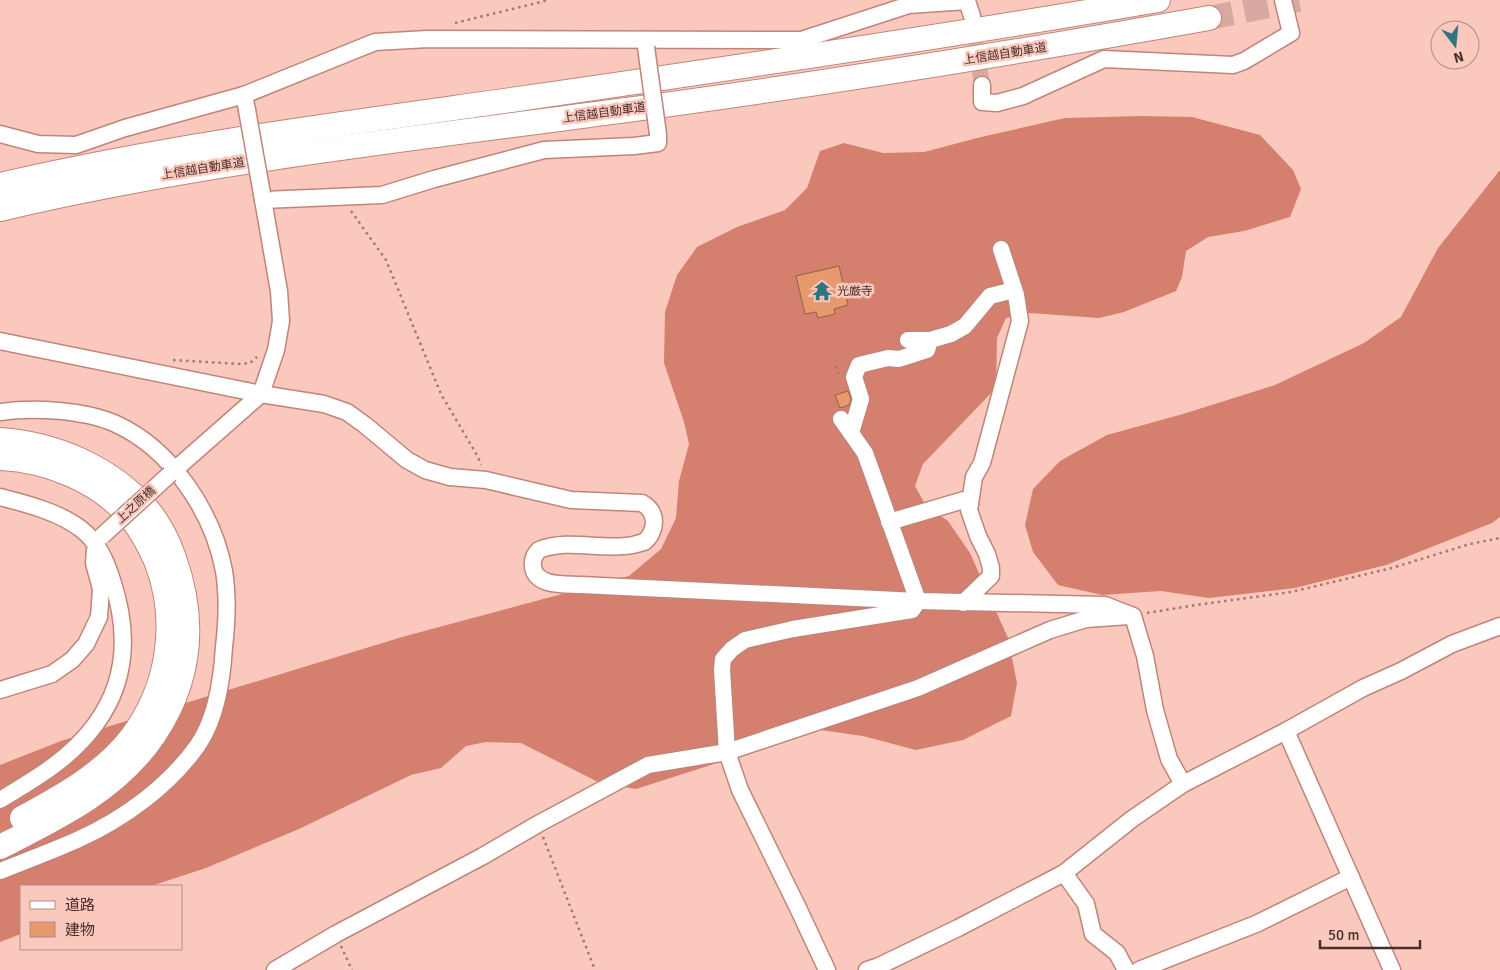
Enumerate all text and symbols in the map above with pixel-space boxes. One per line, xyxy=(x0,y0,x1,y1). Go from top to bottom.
north arrow xyxy=(1430,20,1480,70)
street label: 上信越自動車道 xyxy=(962,40,1048,68)
text: N xyxy=(1451,48,1465,67)
street label: 上信越自動車道 xyxy=(561,100,647,126)
street label: 上信越自動車道 xyxy=(160,155,246,183)
temple icon: 光厳寺 xyxy=(811,280,833,302)
place label: 光厳寺 xyxy=(837,284,873,299)
street label: 上之原橋 xyxy=(113,483,159,527)
legend xyxy=(20,885,182,950)
text: 道路 xyxy=(65,896,95,914)
scale bar xyxy=(1320,918,1420,950)
text: 建物 xyxy=(65,921,95,939)
text: 50 m xyxy=(1328,926,1359,944)

